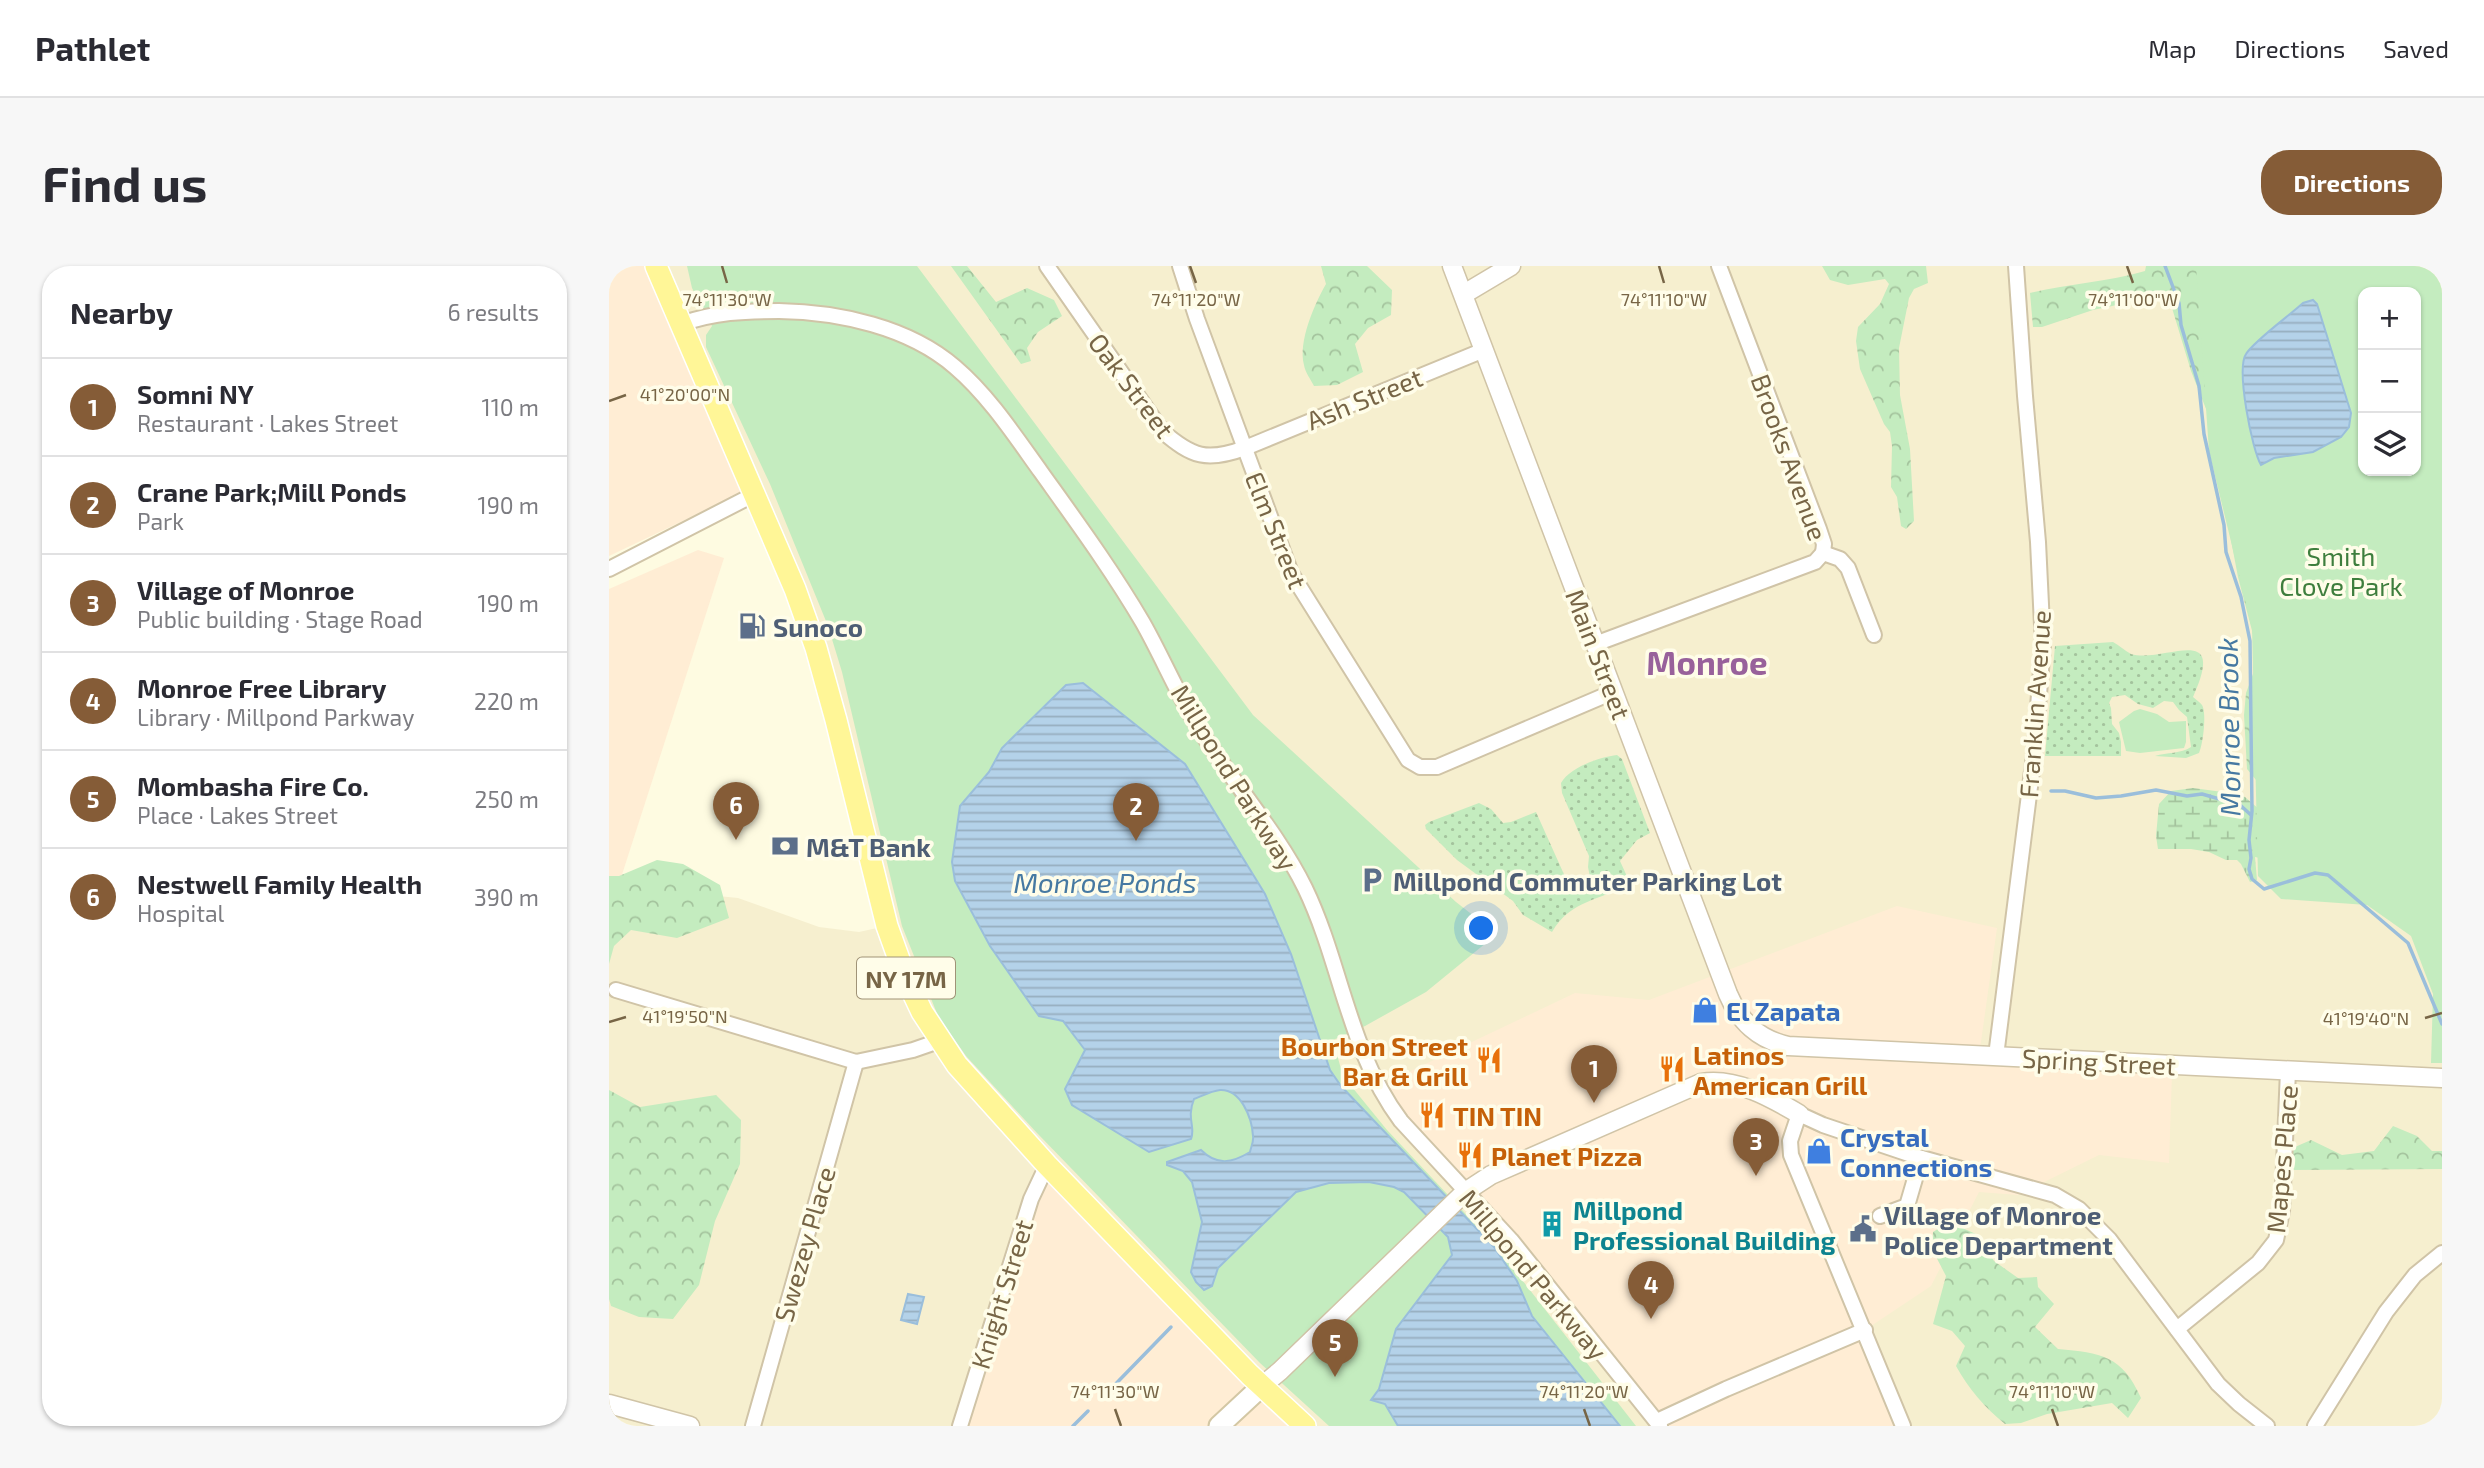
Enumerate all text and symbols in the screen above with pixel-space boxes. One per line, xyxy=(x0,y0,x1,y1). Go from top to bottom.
text: Pathlet xyxy=(35,28,150,68)
text: Map xyxy=(2148,34,2196,63)
text: Directions xyxy=(2234,34,2345,63)
text: Saved xyxy=(2383,34,2449,63)
button: Directions xyxy=(2261,150,2442,215)
text: Find us xyxy=(42,153,207,212)
map controls xyxy=(2358,287,2421,476)
button: + xyxy=(2358,287,2421,350)
text: 74°11'30"W xyxy=(682,288,772,310)
text: 74°11'20"W xyxy=(1151,288,1241,310)
text: 74°11'10"W xyxy=(1621,288,1707,310)
text: 74°11'00"W xyxy=(2088,288,2178,310)
text: Nearby xyxy=(70,294,173,330)
text: 6 results xyxy=(448,298,539,326)
street label: Oak Street xyxy=(1083,327,1181,443)
button: − xyxy=(2358,350,2421,413)
street label: Ash Street xyxy=(1301,361,1427,435)
street label: Brooks Avenue xyxy=(1746,370,1834,544)
text: Somni NY xyxy=(137,378,254,409)
text: 41°20'00"N xyxy=(640,383,730,405)
text: 1 xyxy=(88,393,98,421)
text: 110 m xyxy=(482,393,539,421)
text: Restaurant · Lakes Street xyxy=(137,409,398,437)
button: layers xyxy=(2358,413,2421,476)
street label: Elm Street xyxy=(1240,467,1314,593)
text: Crane Park;Mill Ponds xyxy=(137,476,406,507)
text: 2 xyxy=(86,491,100,519)
text: 190 m xyxy=(478,491,539,519)
text: Park xyxy=(137,507,184,535)
park label: Smith Clove Park xyxy=(2279,540,2403,601)
text: Village of Monroe xyxy=(137,574,355,605)
street label: Main Street xyxy=(1560,585,1638,723)
text: 3 xyxy=(86,589,100,617)
text: 190 m xyxy=(478,589,539,617)
text: Public building · Stage Road xyxy=(137,605,423,633)
street label: Franklin Avenue xyxy=(2012,609,2056,799)
fuel station icon: Sunoco xyxy=(737,611,767,641)
place label: Sunoco xyxy=(773,611,863,642)
water label: Monroe Brook xyxy=(2209,637,2247,817)
district label: Monroe xyxy=(1646,642,1768,682)
text: Monroe Free Library xyxy=(137,672,386,703)
street label: Millpond Parkway xyxy=(1165,679,1305,876)
text: 4 xyxy=(86,687,100,715)
text: 220 m xyxy=(474,687,539,715)
text: Library · Millpond Parkway xyxy=(137,703,414,731)
text: Mombasha Fire Co. xyxy=(137,770,369,801)
pin: 6 xyxy=(713,782,759,840)
pin: 2 xyxy=(1113,783,1159,841)
text: 5 xyxy=(87,785,99,813)
text: 250 m xyxy=(475,785,539,813)
text: Place · Lakes Street xyxy=(137,801,338,829)
bank icon: M&T Bank xyxy=(770,831,800,861)
place label: M&T Bank xyxy=(806,831,931,862)
water label: Monroe Ponds xyxy=(1013,865,1197,899)
parking icon: Millpond Commuter Parking Lot xyxy=(1357,865,1387,895)
place label: Millpond Commuter Parking Lot xyxy=(1393,865,1782,896)
text: Nestwell Family Health xyxy=(137,868,422,899)
text: 6 xyxy=(86,883,100,911)
text: 390 m xyxy=(474,883,539,911)
text: Hospital xyxy=(137,899,224,927)
your location xyxy=(1464,911,1498,945)
road number: NY 17M xyxy=(857,958,955,998)
shop icon: El Zapata xyxy=(1690,995,1720,1025)
place label: El Zapata xyxy=(1726,995,1841,1026)
text: 41°19'50"N xyxy=(642,1005,728,1027)
text: 41°19'40"N xyxy=(2323,1007,2409,1029)
place label: Bourbon Street Bar & Grill xyxy=(1281,1030,1468,1091)
place label: Latinos American Grill xyxy=(1693,1039,1868,1100)
street label: Spring Street xyxy=(2021,1041,2177,1081)
restaurant icon: Bourbon Street Bar & Grill xyxy=(1474,1045,1504,1075)
pin: 1 xyxy=(1571,1045,1617,1103)
restaurant icon: Latinos American Grill xyxy=(1657,1054,1687,1084)
street label: Mapes Place xyxy=(2259,1083,2303,1235)
restaurant icon: TIN TIN xyxy=(1417,1100,1447,1130)
place label: TIN TIN xyxy=(1453,1100,1542,1131)
pin: 3 xyxy=(1733,1118,1779,1176)
place label: Crystal Connections xyxy=(1840,1121,1992,1182)
shop icon: Crystal Connections xyxy=(1804,1136,1834,1166)
restaurant icon: Planet Pizza xyxy=(1455,1140,1485,1170)
place label: Planet Pizza xyxy=(1491,1140,1642,1171)
street label: Swezey Place xyxy=(767,1163,841,1325)
street label: Millpond Parkway xyxy=(1454,1182,1614,1366)
place label: Millpond Professional Building xyxy=(1573,1194,1836,1255)
place label: Village of Monroe Police Department xyxy=(1884,1199,2113,1260)
building icon: Millpond Professional Building xyxy=(1537,1209,1567,1239)
public building icon: Village of Monroe Police Department xyxy=(1848,1214,1878,1244)
street label: Knight Street xyxy=(964,1216,1038,1372)
pin: 4 xyxy=(1628,1261,1674,1319)
pin: 5 xyxy=(1312,1319,1358,1377)
text: 74°11'30"W xyxy=(1070,1380,1160,1402)
text: 74°11'20"W xyxy=(1539,1380,1629,1402)
text: 74°11'10"W xyxy=(2009,1380,2095,1402)

